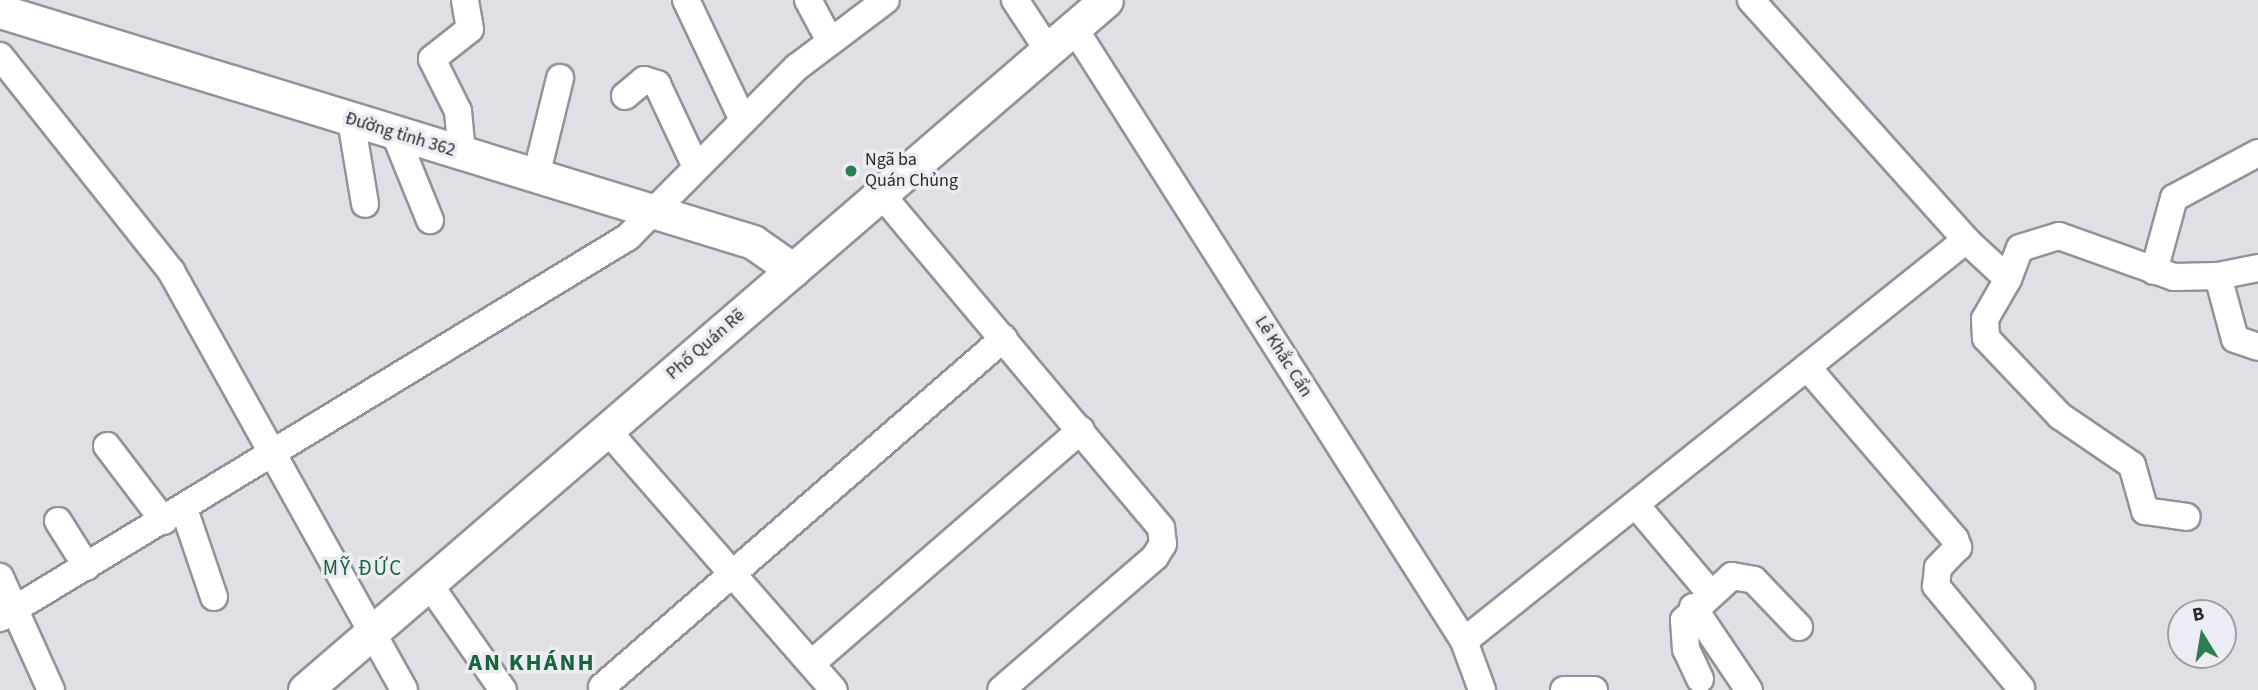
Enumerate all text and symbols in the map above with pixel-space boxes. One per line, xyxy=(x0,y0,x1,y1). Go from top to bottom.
street label: Đường tỉnh 362 xyxy=(342,108,458,162)
place label: Ngã ba Quán Chủng xyxy=(865,150,958,192)
marker: Ngã ba Quán Chủng xyxy=(843,163,859,179)
street label: Phố Quán Rẽ xyxy=(662,305,750,385)
street label: Lê Khắc Cẩn xyxy=(1250,313,1316,401)
district label: MỸ ĐỨC xyxy=(323,555,403,581)
north arrow xyxy=(2167,599,2237,669)
text: B xyxy=(2190,601,2206,629)
district label: AN KHÁNH xyxy=(469,649,595,677)

